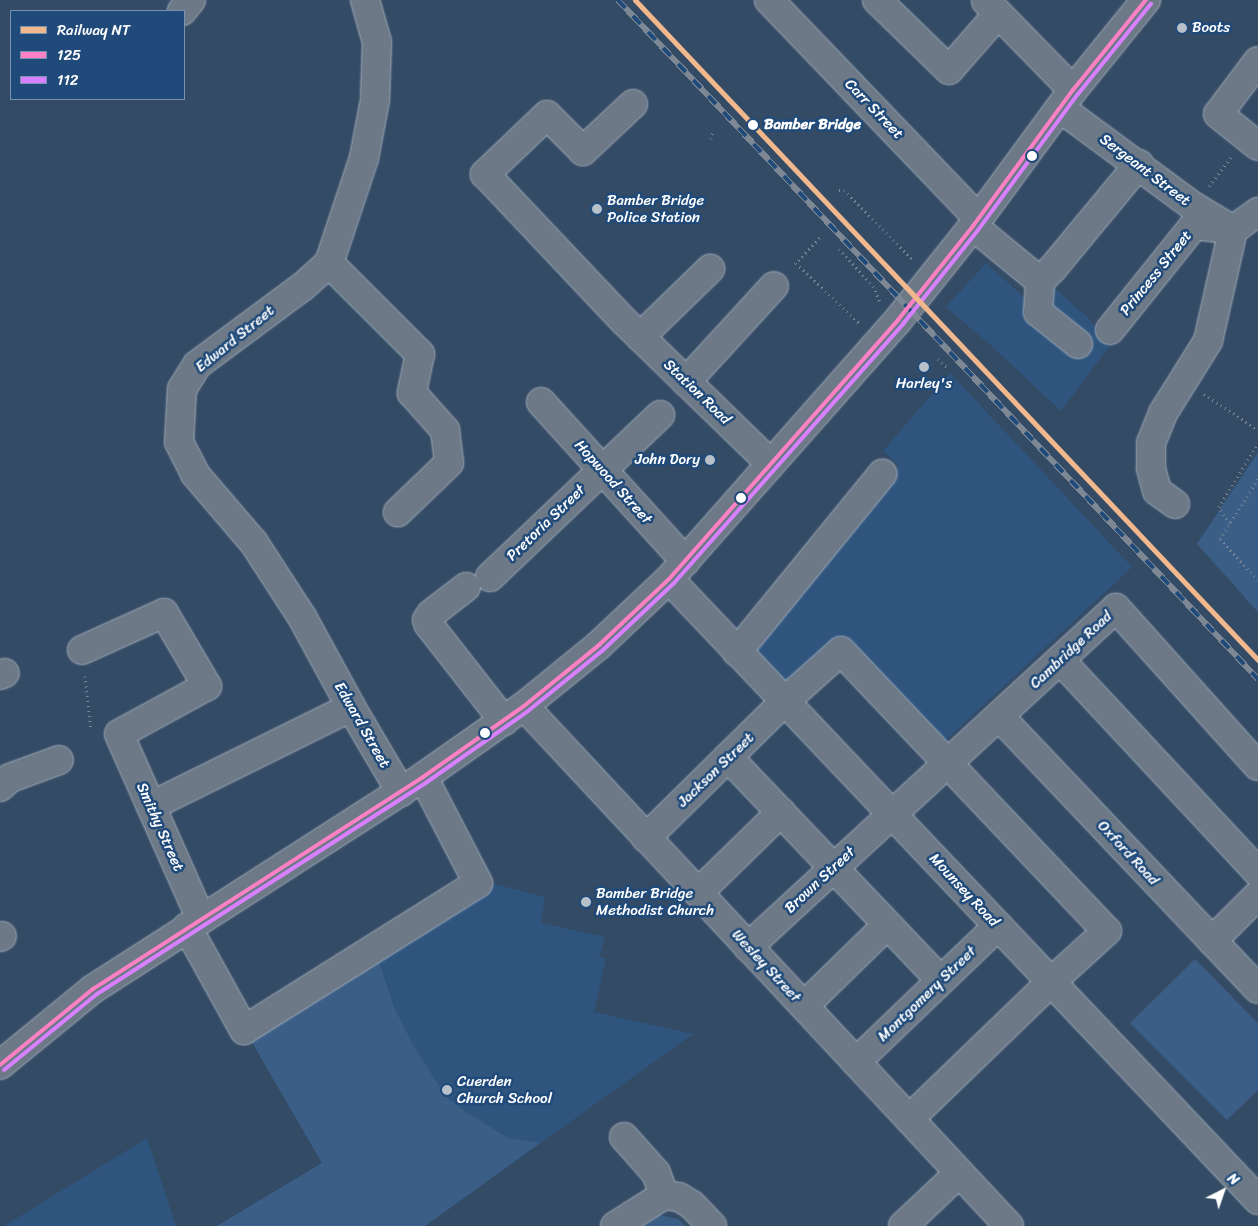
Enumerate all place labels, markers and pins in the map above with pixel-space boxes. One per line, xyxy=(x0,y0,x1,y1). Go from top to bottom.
place label: Boots xyxy=(1192,19,1230,37)
marker: Boots xyxy=(1176,22,1188,34)
place label: Bamber Bridge xyxy=(764,116,861,134)
marker: Bamber Bridge xyxy=(746,118,760,132)
unlabelled marker xyxy=(1027,151,1037,161)
place label: Bamber Bridge Police Station xyxy=(607,191,704,226)
marker: Bamber Bridge Police Station xyxy=(591,203,603,215)
marker: Harley's xyxy=(918,361,930,373)
place label: Harley's xyxy=(896,375,952,393)
place label: John Dory xyxy=(635,451,700,469)
marker: John Dory xyxy=(704,454,716,466)
unlabelled marker xyxy=(736,493,746,503)
unlabelled marker xyxy=(480,728,490,738)
place label: Bamber Bridge Methodist Church xyxy=(596,884,714,919)
marker: Bamber Bridge Methodist Church xyxy=(580,896,592,908)
place label: Cuerden Church School xyxy=(457,1072,552,1107)
marker: Cuerden Church School xyxy=(441,1084,453,1096)

